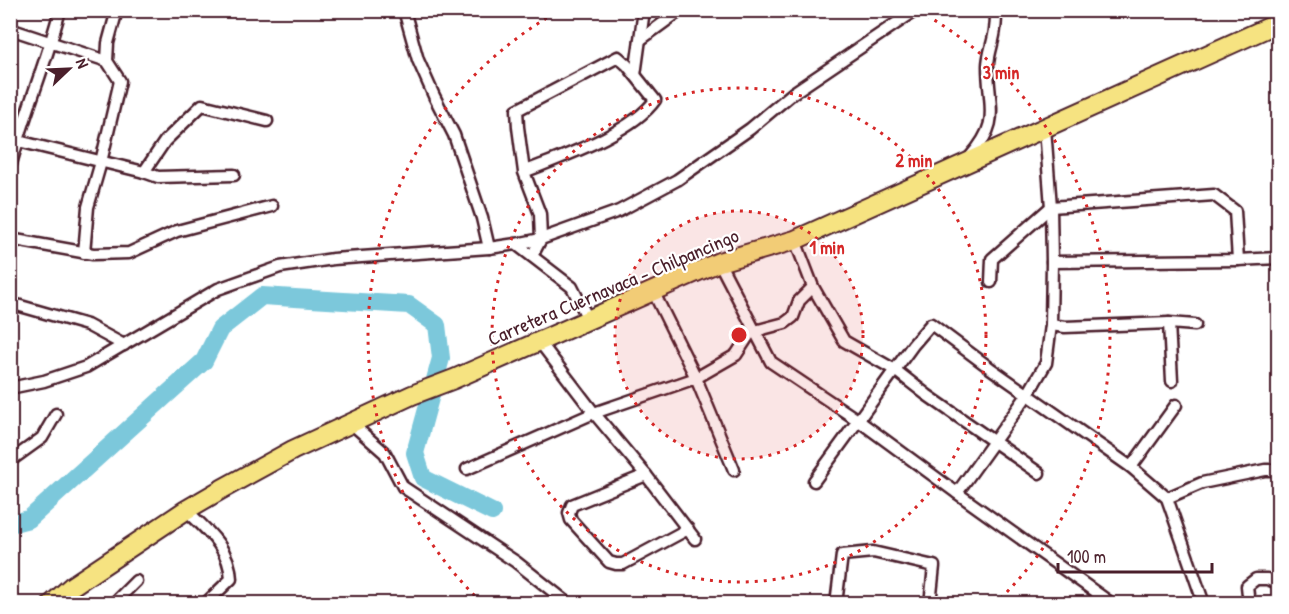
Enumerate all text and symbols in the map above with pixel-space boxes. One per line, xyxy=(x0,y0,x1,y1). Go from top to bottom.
north arrow xyxy=(39,39,99,99)
text: N xyxy=(71,55,95,72)
text: 3 min xyxy=(983,60,1019,85)
text: 2 min xyxy=(896,148,932,173)
street label: Carretera Cuernavaca - Chilpancingo xyxy=(483,221,742,352)
text: 1 min xyxy=(809,235,845,260)
centre of rings xyxy=(729,325,749,345)
scale bar xyxy=(1058,536,1212,574)
text: 100 m xyxy=(1067,544,1106,569)

